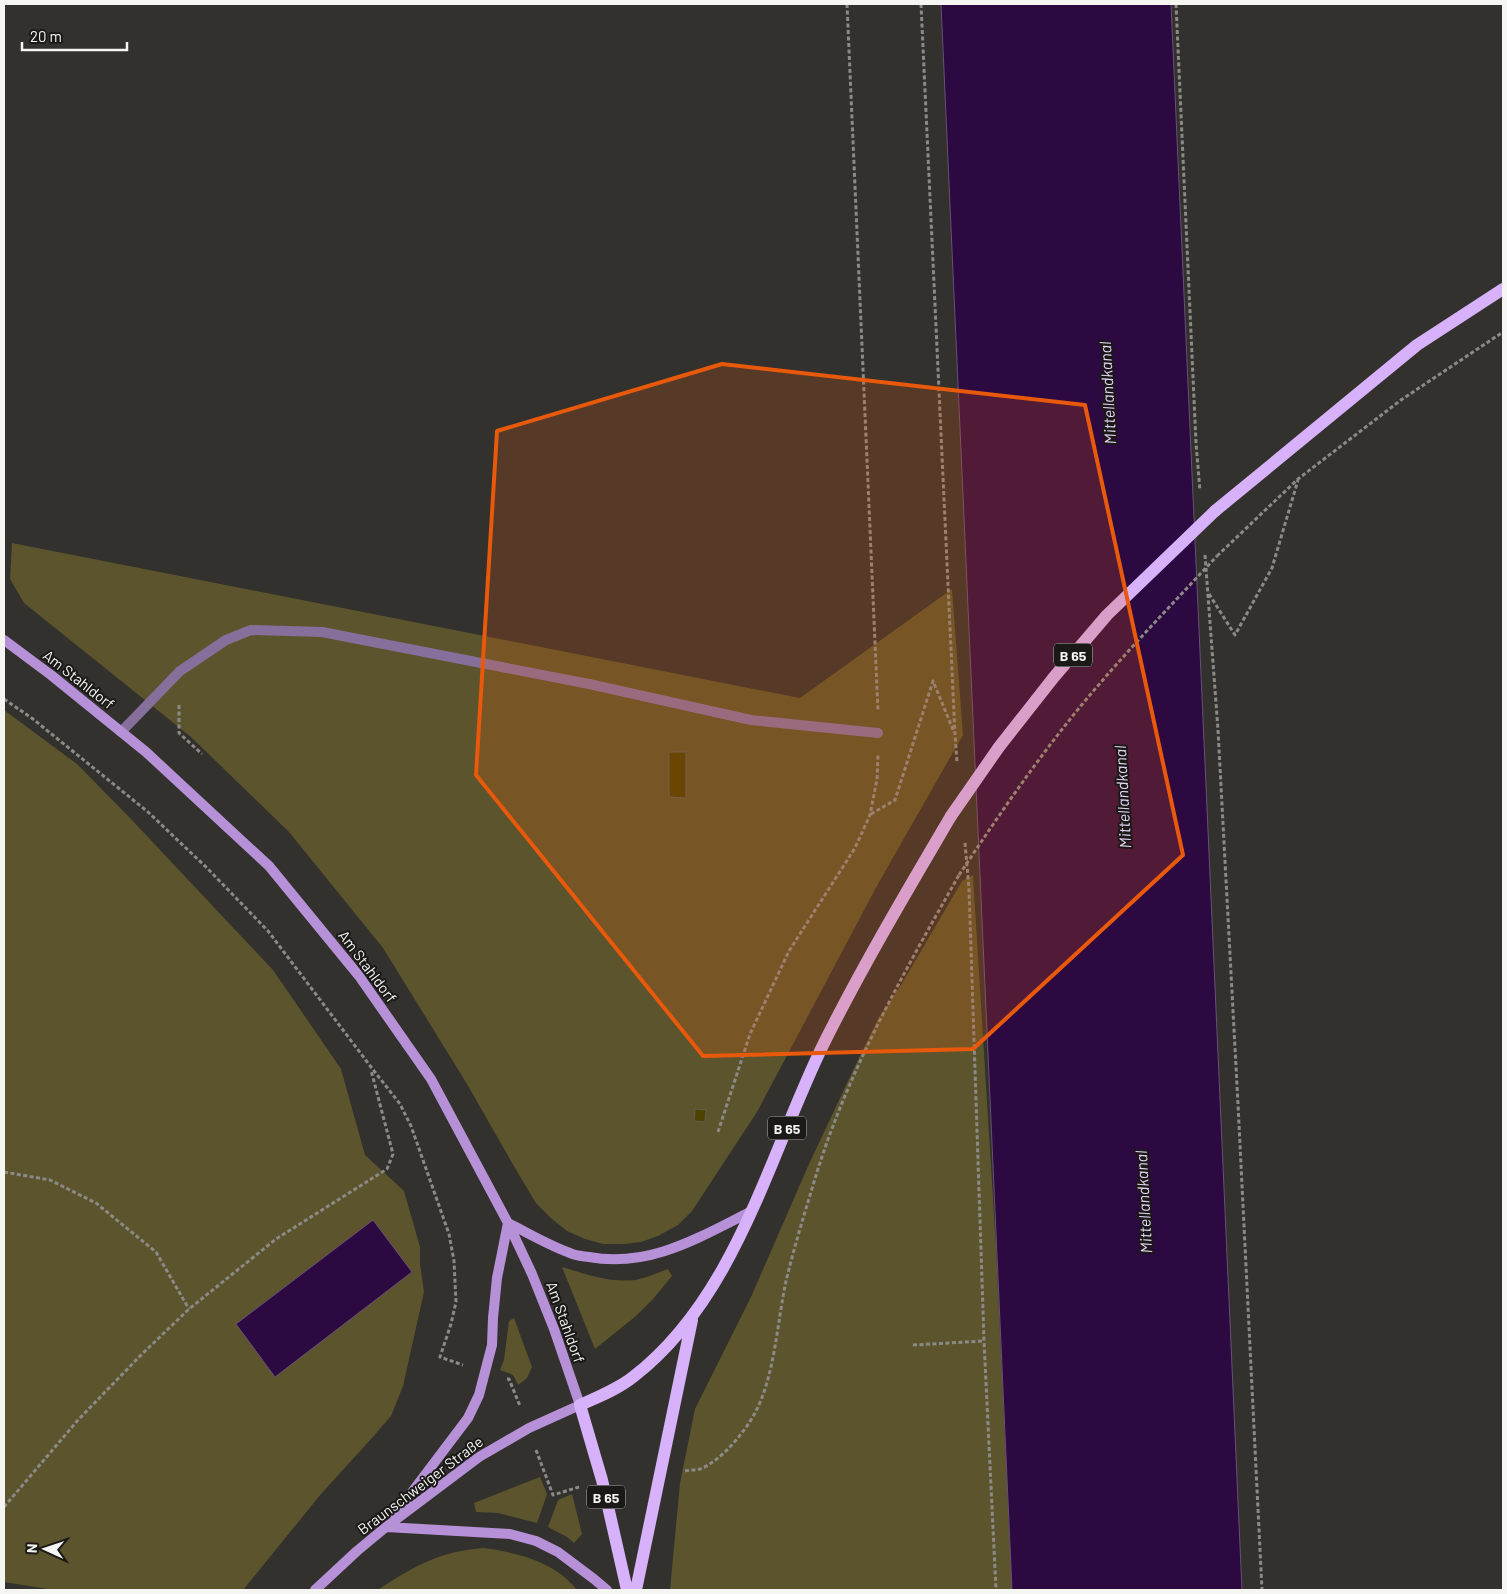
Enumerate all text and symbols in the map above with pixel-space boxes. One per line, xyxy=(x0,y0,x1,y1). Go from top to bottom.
scale bar xyxy=(22,20,128,52)
text: 20 m xyxy=(30,27,62,45)
water label: Mittellandkanal xyxy=(1095,341,1119,445)
road number: B 65 xyxy=(1054,644,1092,666)
street label: Am Stahldorf xyxy=(40,646,118,712)
water label: Mittellandkanal xyxy=(1110,745,1134,849)
street label: Am Stahldorf xyxy=(335,927,401,1005)
road number: B 65 xyxy=(768,1116,806,1140)
water label: Mittellandkanal xyxy=(1131,1150,1155,1254)
street label: Am Stahldorf xyxy=(543,1279,589,1365)
street label: Braunschweiger Straße xyxy=(354,1432,486,1538)
road number: B 65 xyxy=(587,1485,625,1508)
north arrow xyxy=(20,1524,70,1574)
text: N xyxy=(23,1543,40,1553)

